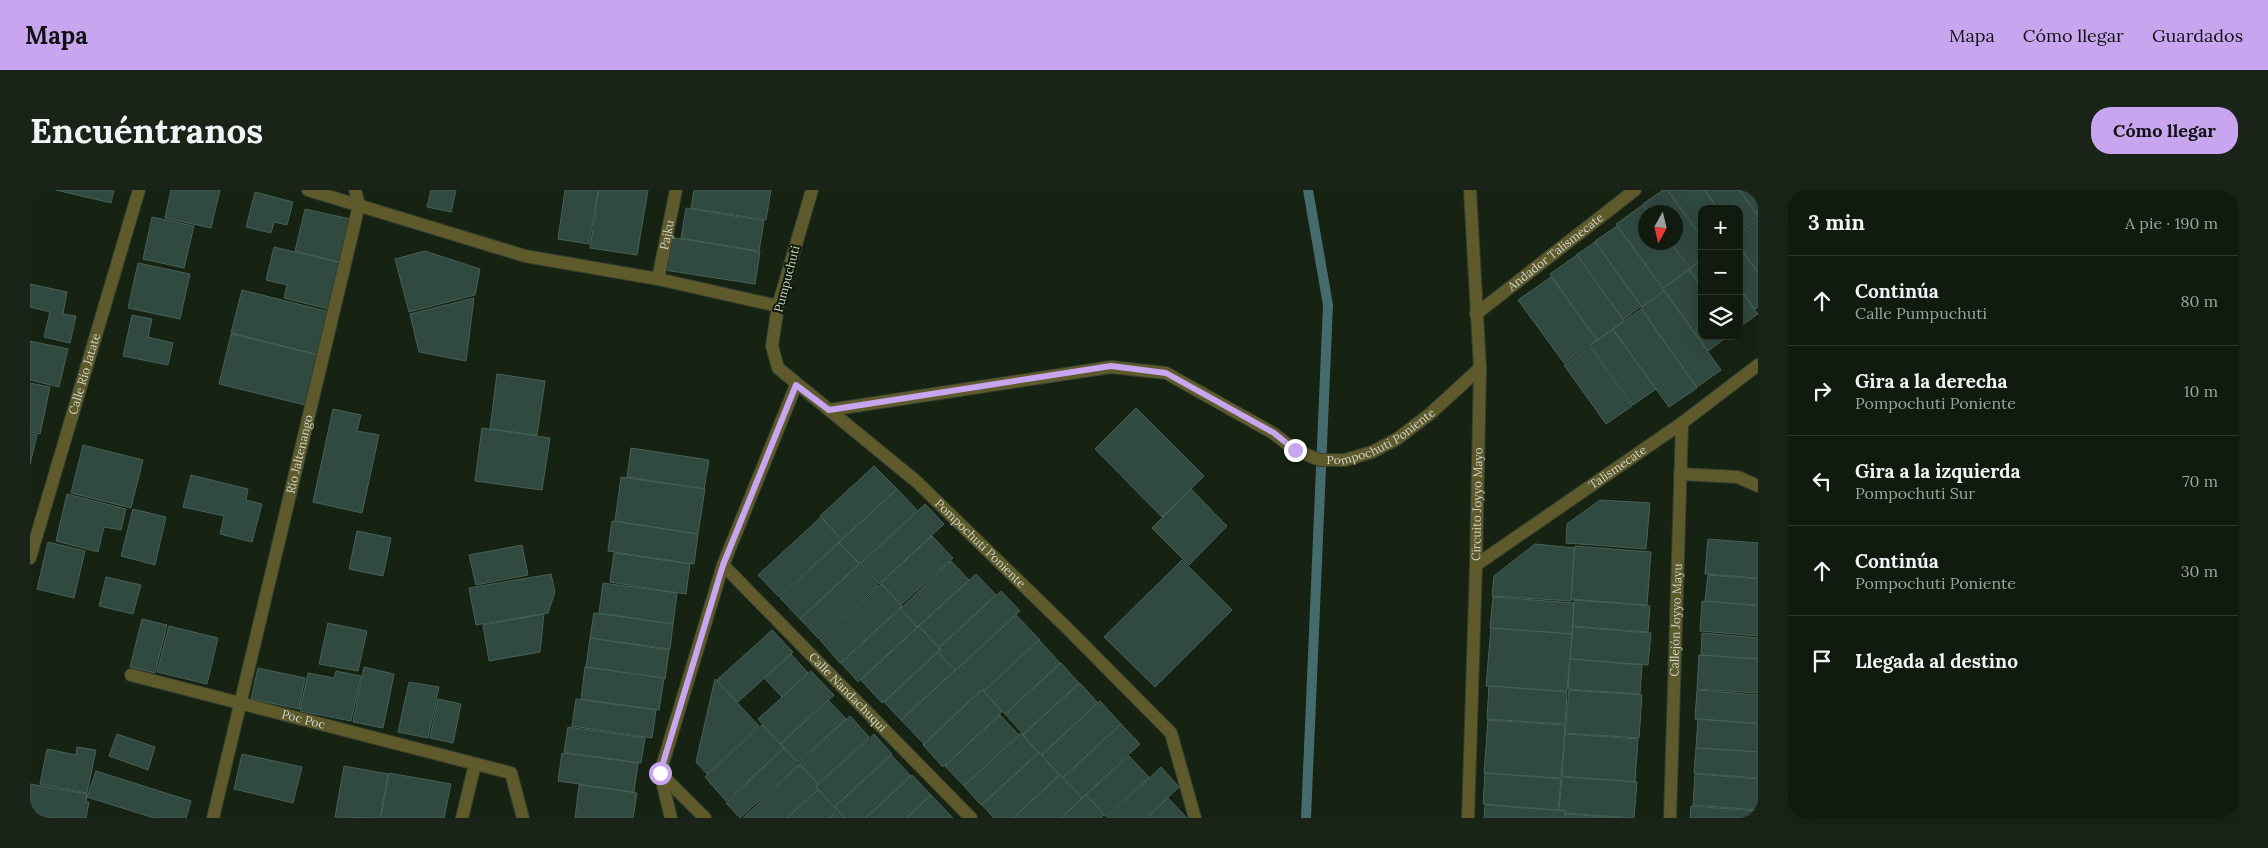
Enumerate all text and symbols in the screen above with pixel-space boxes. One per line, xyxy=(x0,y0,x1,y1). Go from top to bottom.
text: Mapa xyxy=(25,20,88,51)
text: Mapa xyxy=(1949,24,1995,47)
text: Cómo llegar xyxy=(2023,24,2124,47)
text: Guardados xyxy=(2152,24,2243,47)
button: Cómo llegar xyxy=(2091,107,2238,154)
text: Encuéntranos xyxy=(30,108,263,153)
north arrow xyxy=(1638,205,1683,250)
map controls xyxy=(1698,205,1743,340)
button: + xyxy=(1698,205,1743,250)
street label: Andador Talismecate xyxy=(1504,209,1607,294)
text: 3 min xyxy=(1808,209,1865,236)
text: A pie · 190 m xyxy=(2125,213,2218,233)
street label: Pajku xyxy=(656,219,677,251)
street label: Pumpuchuti xyxy=(770,244,803,314)
button: − xyxy=(1698,250,1743,295)
text: Continúa xyxy=(1855,279,1939,303)
icon: ahead xyxy=(1808,287,1836,315)
text: 80 m xyxy=(2181,291,2218,311)
button: layers xyxy=(1698,295,1743,340)
text: Calle Pumpuchuti xyxy=(1855,303,1987,323)
street label: Calle Río Jatate xyxy=(65,331,103,416)
text: Gira a la derecha xyxy=(1855,369,2008,393)
icon: right xyxy=(1808,377,1836,405)
text: 10 m xyxy=(2184,381,2218,401)
text: Pompochuti Poniente xyxy=(1855,393,2016,413)
street label: Pompochuti Poniente xyxy=(1327,405,1439,468)
street label: Río Jaltenango xyxy=(283,413,316,495)
route end xyxy=(1284,439,1307,462)
street label: Talismecate xyxy=(1586,442,1649,492)
street label: Circuito Joyyo Mayo xyxy=(1468,447,1485,561)
text: Gira a la izquierda xyxy=(1855,459,2021,483)
icon: left xyxy=(1808,467,1836,495)
text: 70 m xyxy=(2182,471,2218,491)
text: Pompochuti Sur xyxy=(1855,483,1975,503)
street label: Pompochuti Poniente xyxy=(932,496,1029,591)
text: Continúa xyxy=(1855,549,1939,573)
icon: ahead xyxy=(1808,557,1836,585)
text: 30 m xyxy=(2181,561,2218,581)
street label: Callejón Joyyo Mayu xyxy=(1666,563,1685,677)
text: Pompochuti Poniente xyxy=(1855,573,2016,593)
icon: arrive xyxy=(1808,647,1836,675)
street label: Calle Nandachuqui xyxy=(806,649,890,735)
text: Llegada al destino xyxy=(1855,649,2018,673)
street label: Poc Poc xyxy=(280,706,327,732)
route start xyxy=(649,762,672,785)

